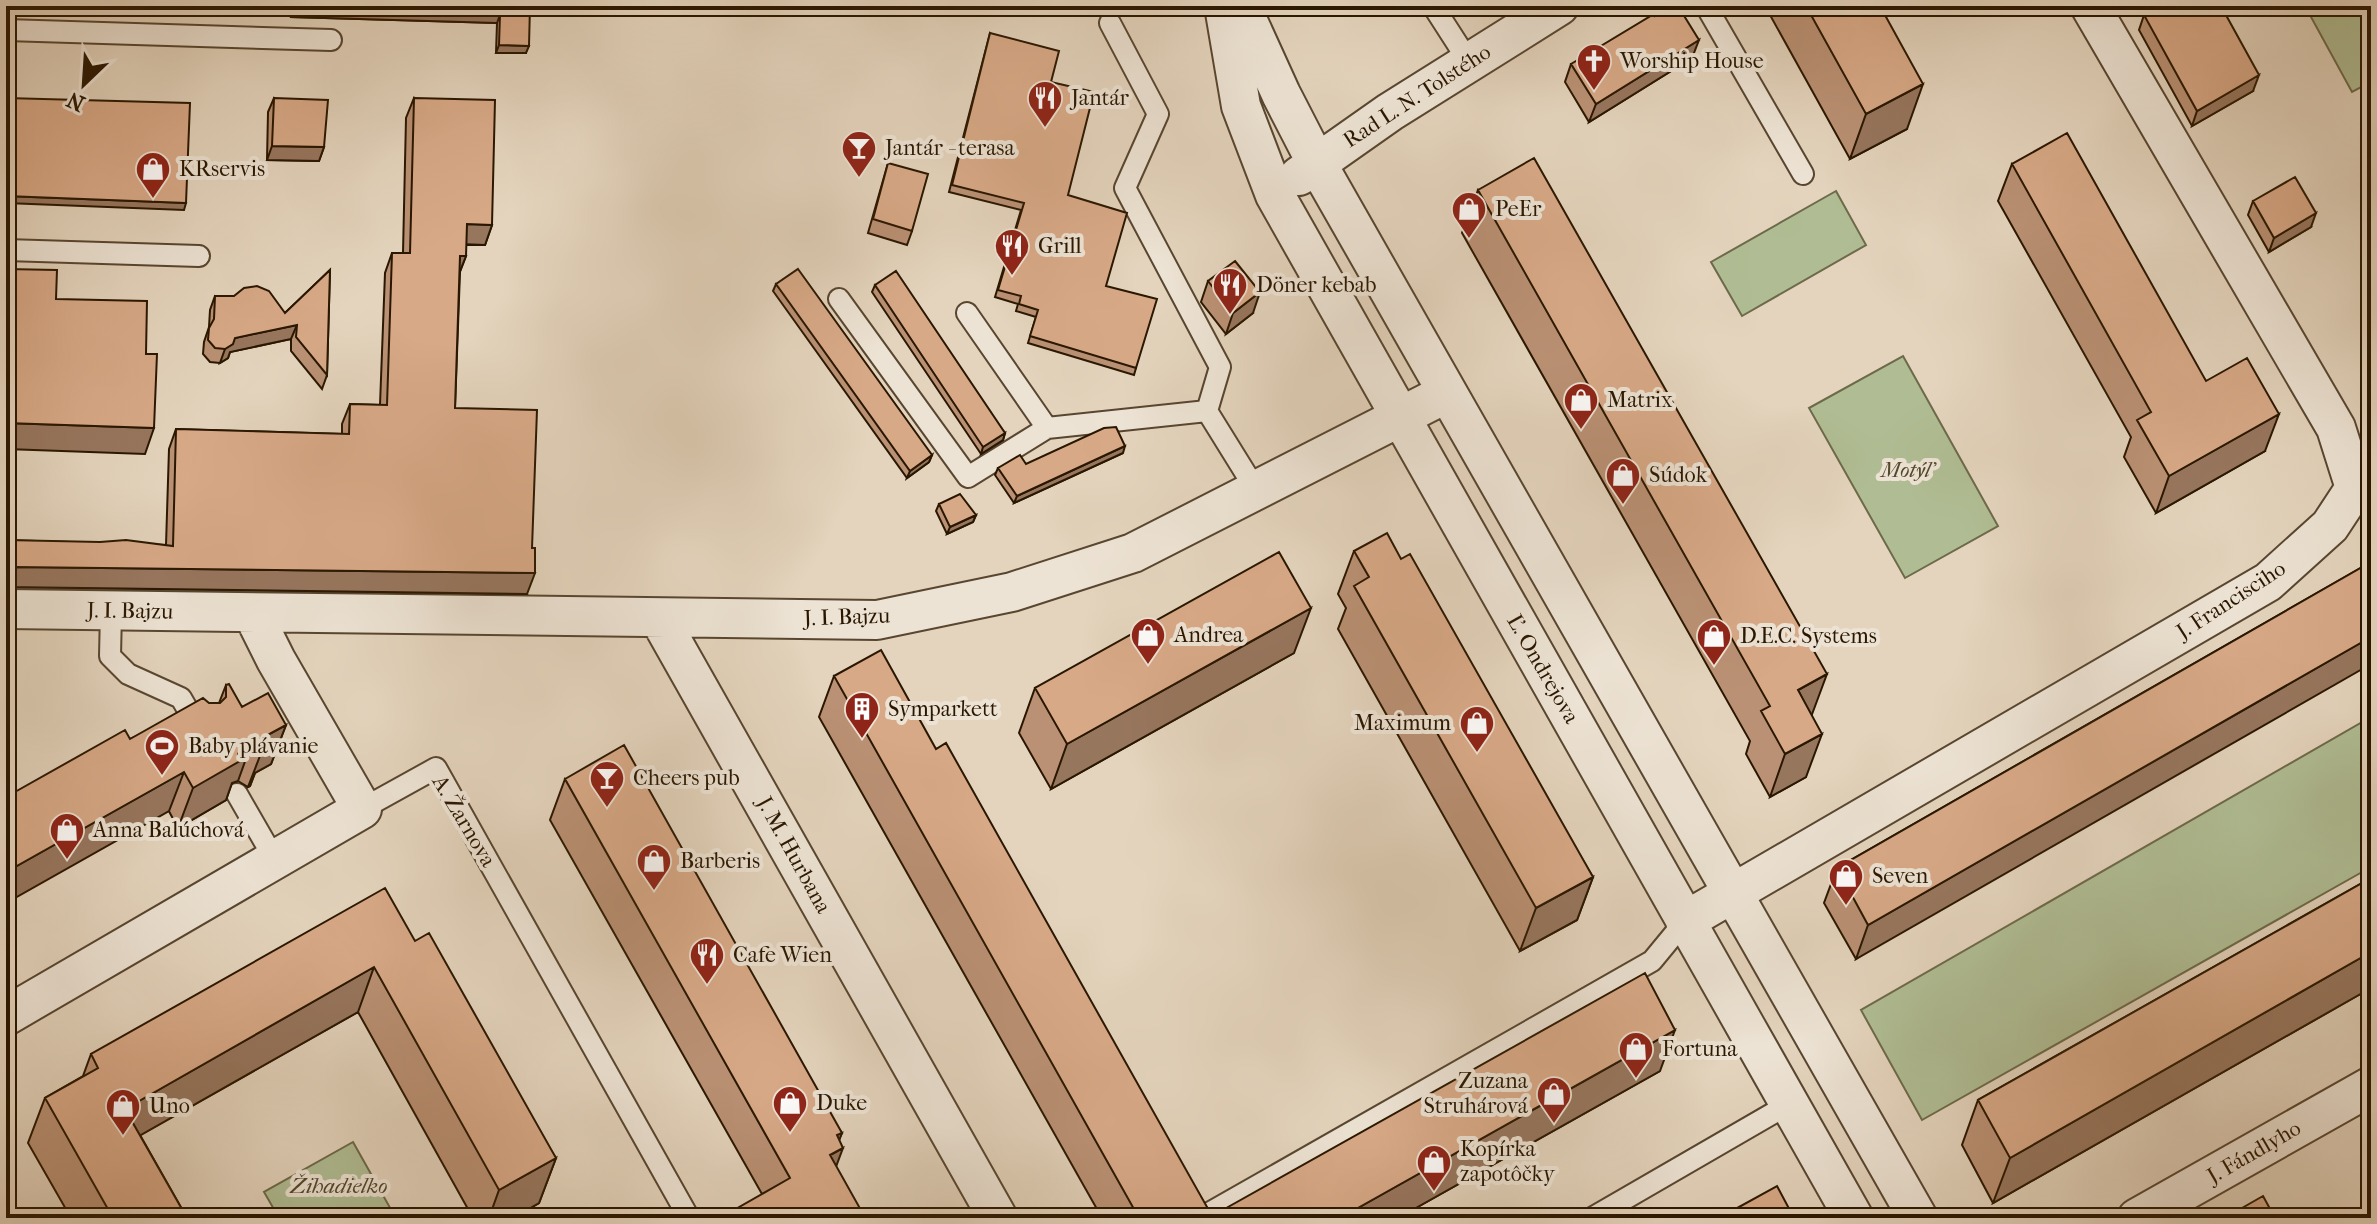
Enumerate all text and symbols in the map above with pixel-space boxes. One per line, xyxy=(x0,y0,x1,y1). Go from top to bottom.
street label: Rad L. N. Tolstého xyxy=(1338,39,1496,153)
church icon: Worship House xyxy=(1575,42,1613,92)
north arrow xyxy=(44,44,124,124)
place label: Worship House xyxy=(1619,48,1764,74)
restaurant icon: Jantár xyxy=(1026,79,1064,129)
place label: Jantár xyxy=(1069,85,1130,111)
text: N xyxy=(63,86,89,117)
bar icon: Jantár - terasa xyxy=(840,129,878,179)
place label: Jantár - terasa xyxy=(883,135,1015,161)
shop icon: KRservis xyxy=(134,150,172,200)
place label: KRservis xyxy=(179,156,265,182)
shop icon: PeEr xyxy=(1450,190,1488,240)
place label: PeEr xyxy=(1495,196,1542,222)
restaurant icon: Grill xyxy=(993,227,1031,277)
place label: Grill xyxy=(1038,233,1082,259)
restaurant icon: Döner kebab xyxy=(1211,266,1249,316)
place label: Döner kebab xyxy=(1256,272,1377,298)
shop icon: Matrix xyxy=(1562,381,1600,431)
place label: Matrix xyxy=(1607,387,1673,413)
shop icon: Súdok xyxy=(1604,456,1642,506)
park label: Motýľ xyxy=(1879,457,1937,483)
place label: Súdok xyxy=(1649,462,1708,488)
street label: J. Francisciho xyxy=(2170,555,2290,646)
street label: J. I. Bajzu xyxy=(85,597,174,625)
street label: J. I. Bajzu xyxy=(801,602,891,632)
street label: Ľ. Ondrejova xyxy=(1501,610,1585,729)
shop icon: Andrea xyxy=(1129,616,1167,666)
shop icon: D.E.C. Systems xyxy=(1695,617,1733,667)
place label: Andrea xyxy=(1173,622,1244,648)
place label: D.E.C. Systems xyxy=(1740,623,1877,649)
building icon: Symparkett xyxy=(843,690,881,740)
place label: Symparkett xyxy=(888,696,998,722)
shop icon: Maximum xyxy=(1458,704,1496,754)
place label: Maximum xyxy=(1354,710,1452,736)
sports icon: Baby plávanie xyxy=(143,727,181,777)
place label: Baby plávanie xyxy=(188,733,318,759)
bar icon: Cheers pub xyxy=(588,759,626,809)
place label: Cheers pub xyxy=(633,765,740,791)
street label: A. Žarnova xyxy=(426,769,503,872)
street label: J. M. Hurbana xyxy=(750,790,837,919)
shop icon: Anna Balúchová xyxy=(48,811,86,861)
place label: Anna Balúchová xyxy=(92,817,245,843)
shop icon: Barberis xyxy=(635,842,673,892)
place label: Barberis xyxy=(680,848,760,874)
shop icon: Seven xyxy=(1827,857,1865,907)
place label: Seven xyxy=(1872,863,1928,889)
restaurant icon: Cafe Wien xyxy=(688,936,726,986)
place label: Cafe Wien xyxy=(733,942,832,968)
shop icon: Fortuna xyxy=(1617,1030,1655,1080)
place label: Fortuna xyxy=(1662,1036,1738,1062)
place label: Zuzana Struhárová xyxy=(1423,1068,1529,1119)
shop icon: Zuzana Struhárová xyxy=(1535,1075,1573,1125)
shop icon: Duke xyxy=(771,1084,809,1134)
shop icon: Uno xyxy=(104,1087,142,1137)
place label: Duke xyxy=(816,1090,867,1116)
place label: Uno xyxy=(149,1093,190,1119)
street label: J. Fándlyho xyxy=(2201,1115,2305,1190)
place label: Kopírka zapotôčky xyxy=(1460,1136,1556,1187)
shop icon: Kopírka zapotôčky xyxy=(1415,1143,1453,1193)
park label: Žihadielko xyxy=(288,1173,388,1199)

